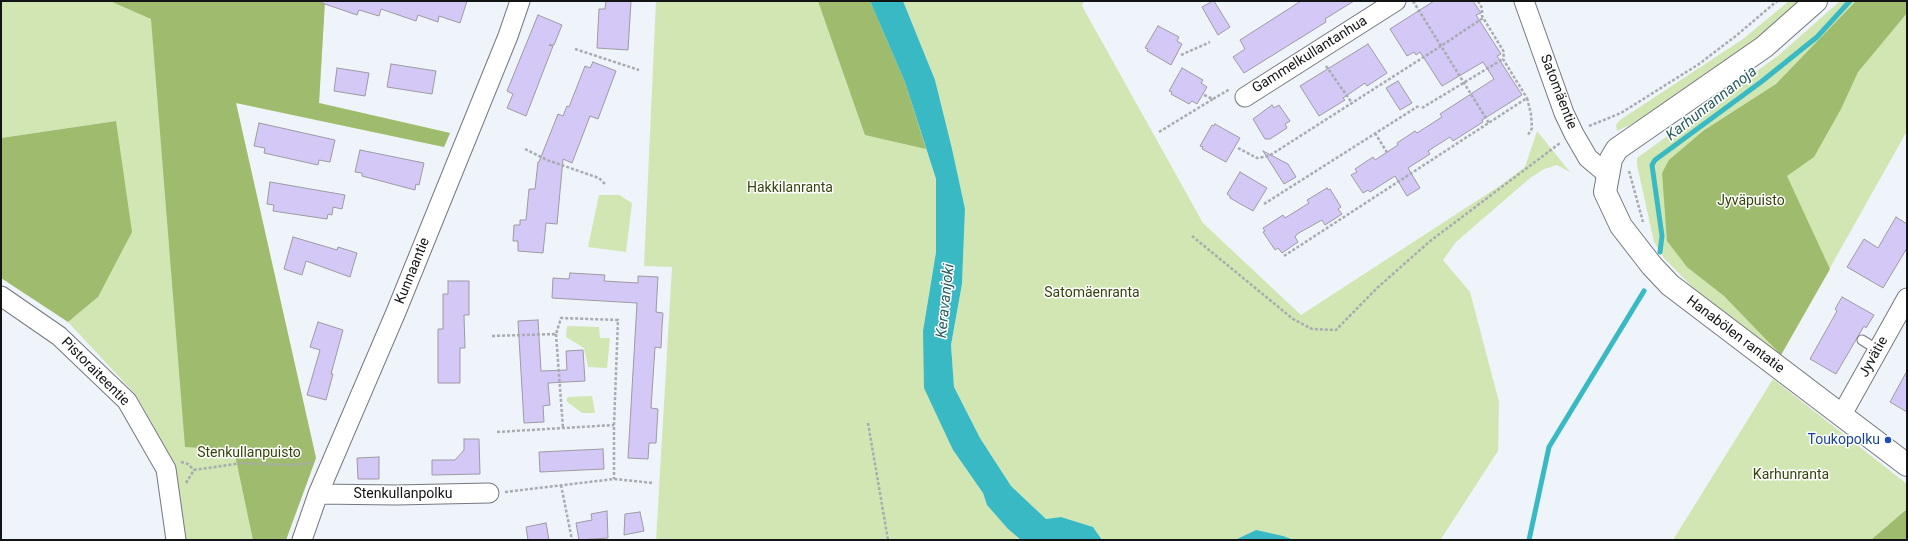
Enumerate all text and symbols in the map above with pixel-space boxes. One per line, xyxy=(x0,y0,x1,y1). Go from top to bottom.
street label: Gammelkullantanhua xyxy=(1249,13,1371,97)
street label: Satomäentie xyxy=(1536,52,1580,132)
water label: Karhunrannanoja xyxy=(1663,63,1761,145)
park label: Hakkilanranta xyxy=(747,180,833,196)
park label: Jyväpuisto xyxy=(1717,193,1785,209)
street label: Kunnaantie xyxy=(392,235,434,307)
water label: Keravanjoki xyxy=(933,263,959,339)
park label: Satomäenranta xyxy=(1044,285,1140,301)
street label: Hanabölen rantatie xyxy=(1683,293,1787,377)
street label: Pistoraiteentie xyxy=(57,334,133,410)
street label: Jyvätie xyxy=(1856,334,1892,380)
place label: Toukopolku xyxy=(1807,432,1880,448)
marker: Toukopolku xyxy=(1883,435,1893,445)
park label: Stenkullanpuisto xyxy=(197,445,301,461)
park label: Karhunranta xyxy=(1753,467,1829,483)
street label: Stenkullanpolku xyxy=(353,486,453,502)

